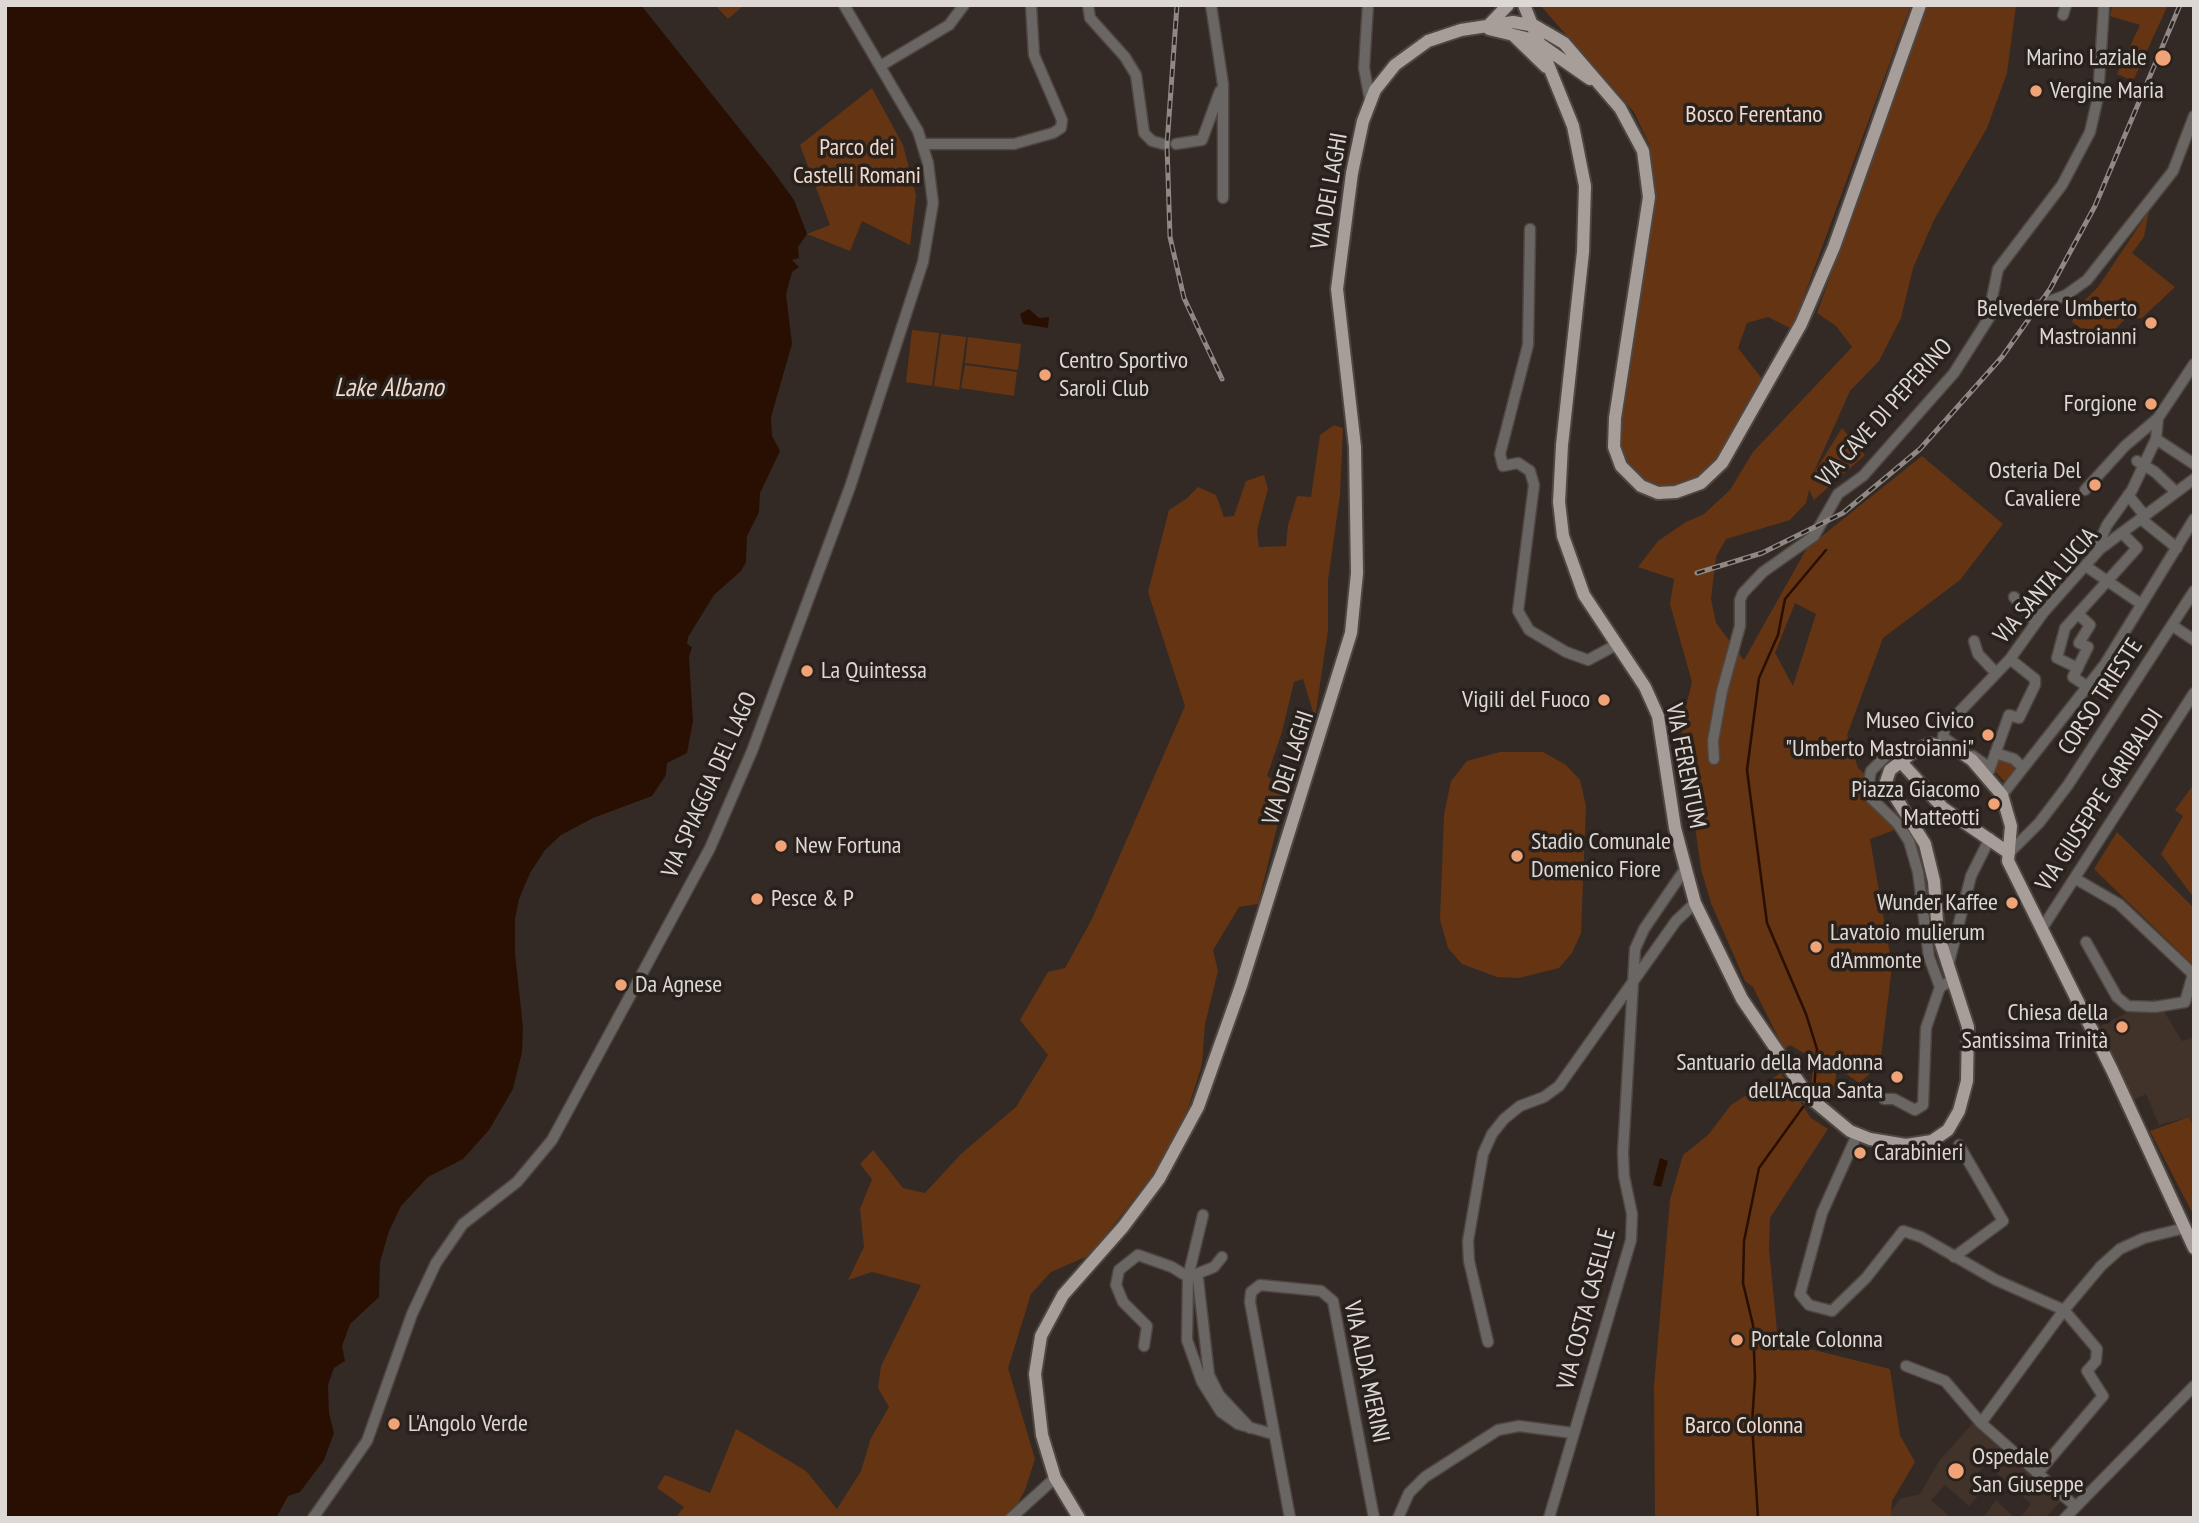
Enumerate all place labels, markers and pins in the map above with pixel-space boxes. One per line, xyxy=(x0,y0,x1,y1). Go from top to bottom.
place label: Marino Laziale xyxy=(2026,44,2147,72)
marker: Marino Laziale xyxy=(2153,48,2173,68)
place label: Vergine Maria xyxy=(2050,77,2164,105)
marker: Vergine Maria xyxy=(2028,83,2044,99)
place label: Belvedere Umberto Mastroianni xyxy=(1977,295,2137,351)
marker: Belvedere Umberto Mastroianni xyxy=(2143,315,2159,331)
place label: Centro Sportivo Saroli Club xyxy=(1059,347,1188,403)
marker: Centro Sportivo Saroli Club xyxy=(1037,367,1053,383)
place label: Forgione xyxy=(2064,390,2137,418)
marker: Forgione xyxy=(2143,396,2159,412)
place label: Osteria Del Cavaliere xyxy=(1989,457,2081,513)
marker: Osteria Del Cavaliere xyxy=(2087,477,2103,493)
place label: La Quintessa xyxy=(821,657,927,685)
marker: La Quintessa xyxy=(799,663,815,679)
place label: Vigili del Fuoco xyxy=(1462,686,1590,714)
marker: Vigili del Fuoco xyxy=(1596,692,1612,708)
place label: Museo Civico "Umberto Mastroianni" xyxy=(1785,707,1974,763)
marker: Museo Civico "Umberto Mastroianni" xyxy=(1980,727,1996,743)
place label: Piazza Giacomo Matteotti xyxy=(1851,776,1980,832)
marker: Piazza Giacomo Matteotti xyxy=(1986,796,2002,812)
place label: Stadio Comunale Domenico Fiore xyxy=(1531,828,1671,884)
place label: New Fortuna xyxy=(795,832,901,860)
marker: New Fortuna xyxy=(773,838,789,854)
marker: Stadio Comunale Domenico Fiore xyxy=(1509,848,1525,864)
place label: Pesce & P xyxy=(771,885,854,913)
place label: Wunder Kaffee xyxy=(1877,889,1998,917)
marker: Pesce & P xyxy=(749,891,765,907)
marker: Wunder Kaffee xyxy=(2004,895,2020,911)
place label: Lavatoio mulierum d’Ammonte xyxy=(1830,919,1985,975)
marker: Lavatoio mulierum d’Ammonte xyxy=(1808,939,1824,955)
place label: Da Agnese xyxy=(635,971,722,999)
marker: Da Agnese xyxy=(613,977,629,993)
place label: Chiesa della Santissima Trinità xyxy=(1962,999,2108,1055)
marker: Chiesa della Santissima Trinità xyxy=(2114,1019,2130,1035)
place label: Santuario della Madonna dell'Acqua Santa xyxy=(1676,1049,1883,1105)
marker: Santuario della Madonna dell'Acqua Santa xyxy=(1889,1069,1905,1085)
place label: Carabinieri xyxy=(1874,1139,1964,1167)
marker: Carabinieri xyxy=(1852,1145,1868,1161)
place label: Portale Colonna xyxy=(1751,1326,1883,1354)
marker: Portale Colonna xyxy=(1729,1332,1745,1348)
place label: L'Angolo Verde xyxy=(408,1410,528,1438)
marker: L'Angolo Verde xyxy=(386,1416,402,1432)
place label: Ospedale San Giuseppe xyxy=(1972,1443,2084,1499)
marker: Ospedale San Giuseppe xyxy=(1946,1461,1966,1481)

